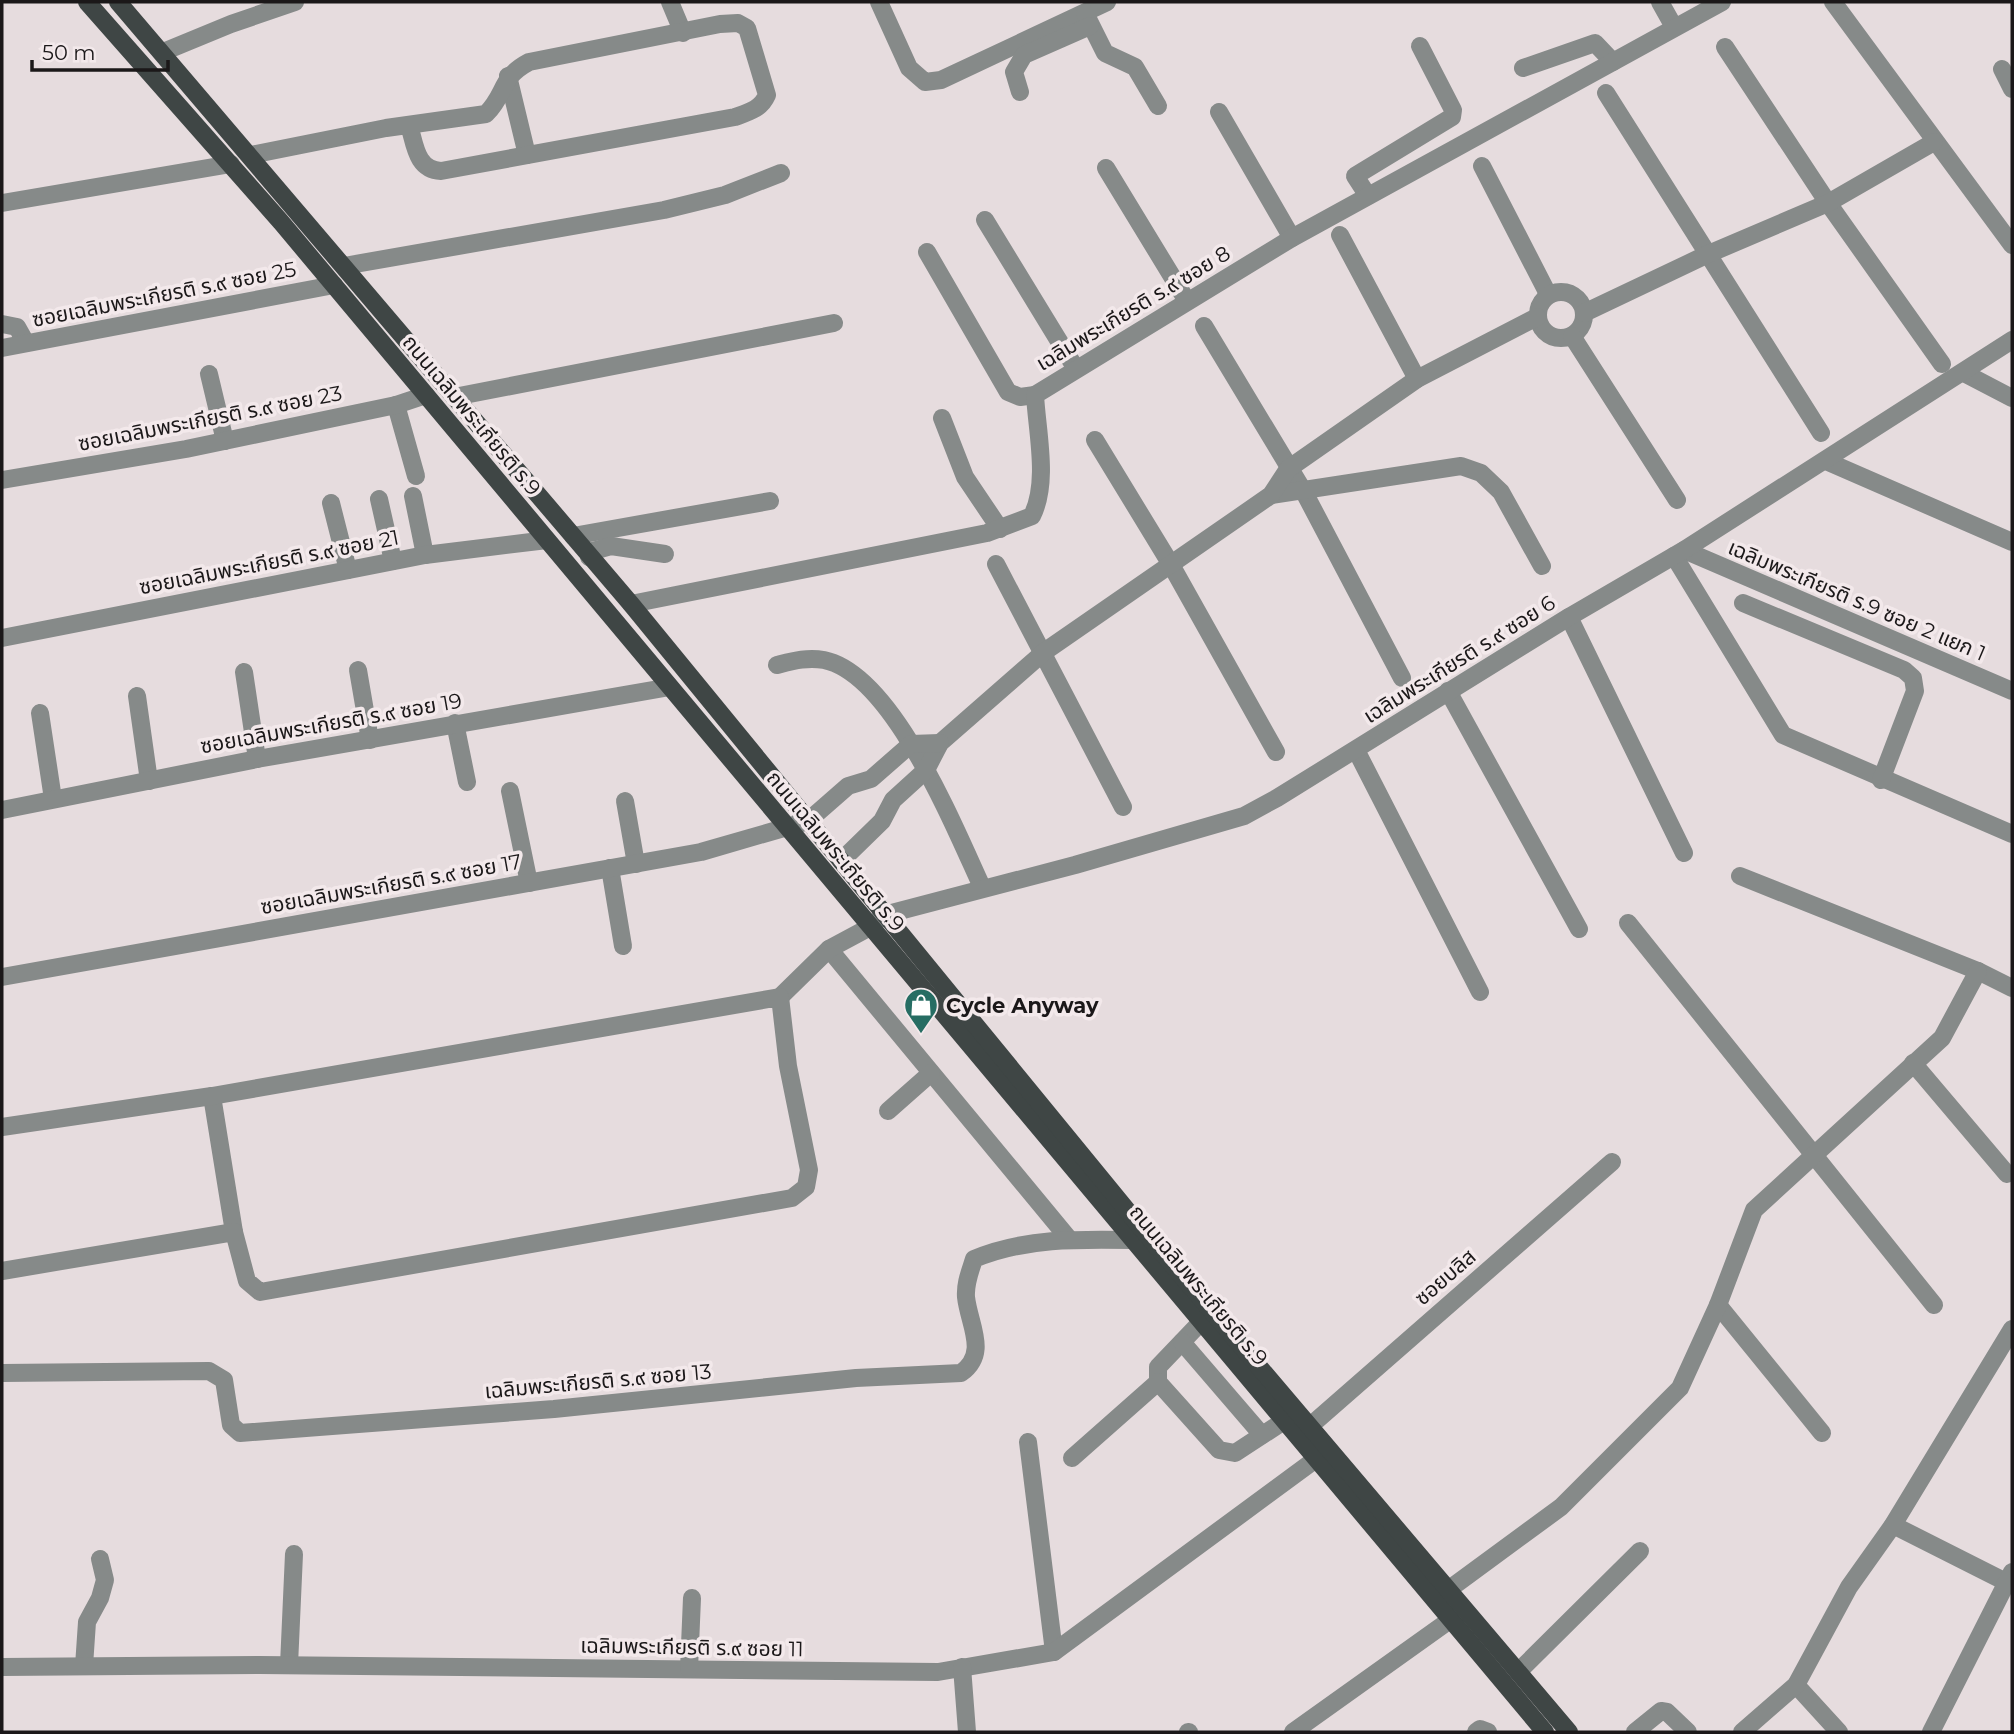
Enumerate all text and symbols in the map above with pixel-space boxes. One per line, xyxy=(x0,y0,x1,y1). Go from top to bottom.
scale bar xyxy=(32,28,168,72)
text: 50 m xyxy=(42,40,96,65)
street label: เฉลิมพระเกียรติ ร.๙ ซอย 8 xyxy=(1032,240,1234,376)
street label: ซอยเฉลิมพระเกียรติ ร.๙ ซอย 25 xyxy=(30,256,298,332)
street label: ถนนเฉลิมพระเกียรติ ร.9 xyxy=(398,330,546,500)
street label: ซอยเฉลิมพระเกียรติ ร.๙ ซอย 23 xyxy=(76,380,344,456)
street label: ซอยเฉลิมพระเกียรติ ร.๙ ซอย 21 xyxy=(137,525,401,599)
street label: เฉลิมพระเกียรติ ร.9 ซอย 2 แยก 1 xyxy=(1724,534,1990,666)
street label: เฉลิมพระเกียรติ ร.๙ ซอย 6 xyxy=(1359,590,1560,728)
street label: ซอยเฉลิมพระเกียรติ ร.๙ ซอย 19 xyxy=(198,688,464,758)
street label: ถนนเฉลิมพระเกียรติ ร.9 xyxy=(762,766,910,936)
street label: ซอยเฉลิมพระเกียรติ ร.๙ ซอย 17 xyxy=(259,849,523,919)
shop icon: Cycle Anyway xyxy=(902,986,940,1035)
place label: Cycle Anyway xyxy=(946,993,1099,1018)
street label: ถนนเฉลิมพระเกียรติ ร.9 xyxy=(1125,1200,1273,1370)
street label: ซอยบลิส xyxy=(1409,1244,1481,1310)
street label: เฉลิมพระเกียรติ ร.๙ ซอย 13 xyxy=(483,1359,713,1403)
street label: เฉลิมพระเกียรติ ร.๙ ซอย 11 xyxy=(580,1633,804,1661)

